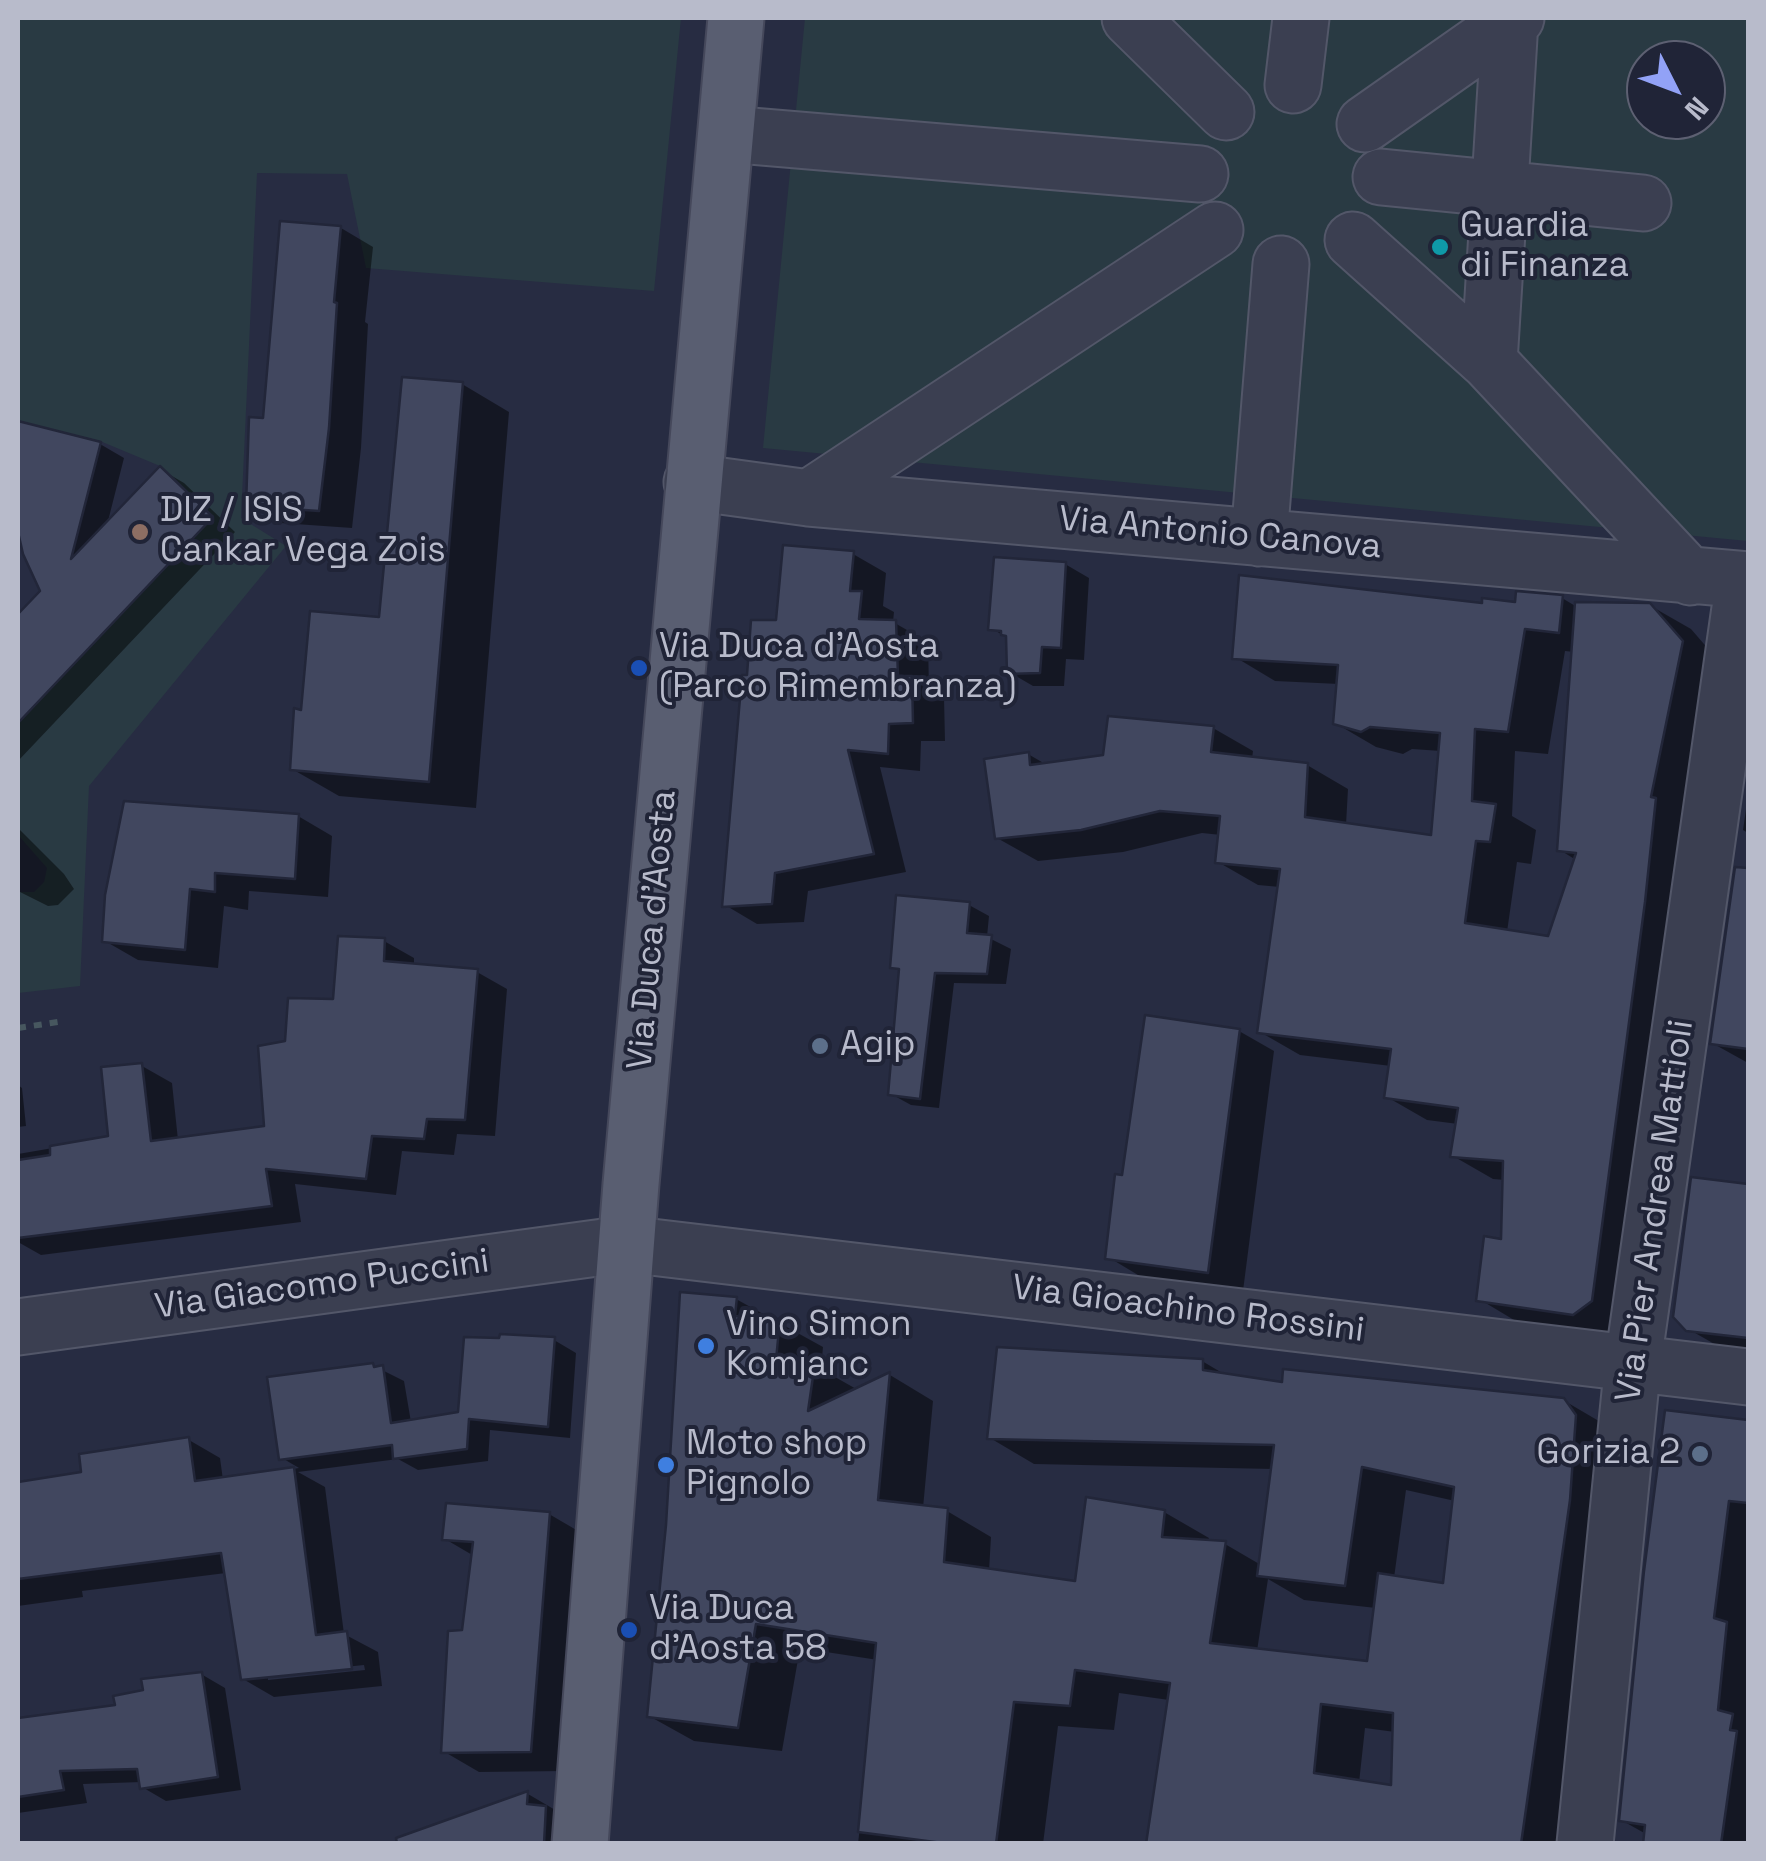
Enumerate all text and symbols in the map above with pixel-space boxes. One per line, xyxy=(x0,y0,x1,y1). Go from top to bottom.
north arrow xyxy=(1626,40,1726,140)
text: N xyxy=(1677,90,1716,128)
place label: Guardia di Finanza xyxy=(1460,206,1629,288)
marker: Guardia di Finanza xyxy=(1429,236,1451,258)
place label: DIZ / ISIS Cankar Vega Zois xyxy=(160,491,446,573)
street label: Via Antonio Canova xyxy=(1057,499,1383,569)
marker: DIZ / ISIS Cankar Vega Zois xyxy=(129,521,151,543)
place label: Via Duca d'Aosta (Parco Rimembranza) xyxy=(659,627,1017,709)
marker: Via Duca d'Aosta (Parco Rimembranza) xyxy=(628,657,650,679)
street label: Via Duca d'Aosta xyxy=(620,789,686,1071)
street label: Via Pier Andrea Mattioli xyxy=(1608,1017,1704,1405)
place label: Agip xyxy=(840,1025,916,1067)
marker: Agip xyxy=(809,1035,831,1057)
street label: Via Giacomo Puccini xyxy=(152,1241,492,1329)
street label: Via Gioachino Rossini xyxy=(1009,1268,1367,1352)
place label: Vino Simon Komjanc xyxy=(726,1305,912,1387)
marker: Vino Simon Komjanc xyxy=(695,1335,717,1357)
place label: Moto shop Pignolo xyxy=(686,1424,867,1506)
place label: Gorizia 2 xyxy=(1536,1433,1680,1475)
marker: Gorizia 2 xyxy=(1689,1443,1711,1465)
marker: Moto shop Pignolo xyxy=(655,1454,677,1476)
place label: Via Duca d'Aosta 58 xyxy=(649,1589,827,1671)
marker: Via Duca d'Aosta 58 xyxy=(618,1619,640,1641)

